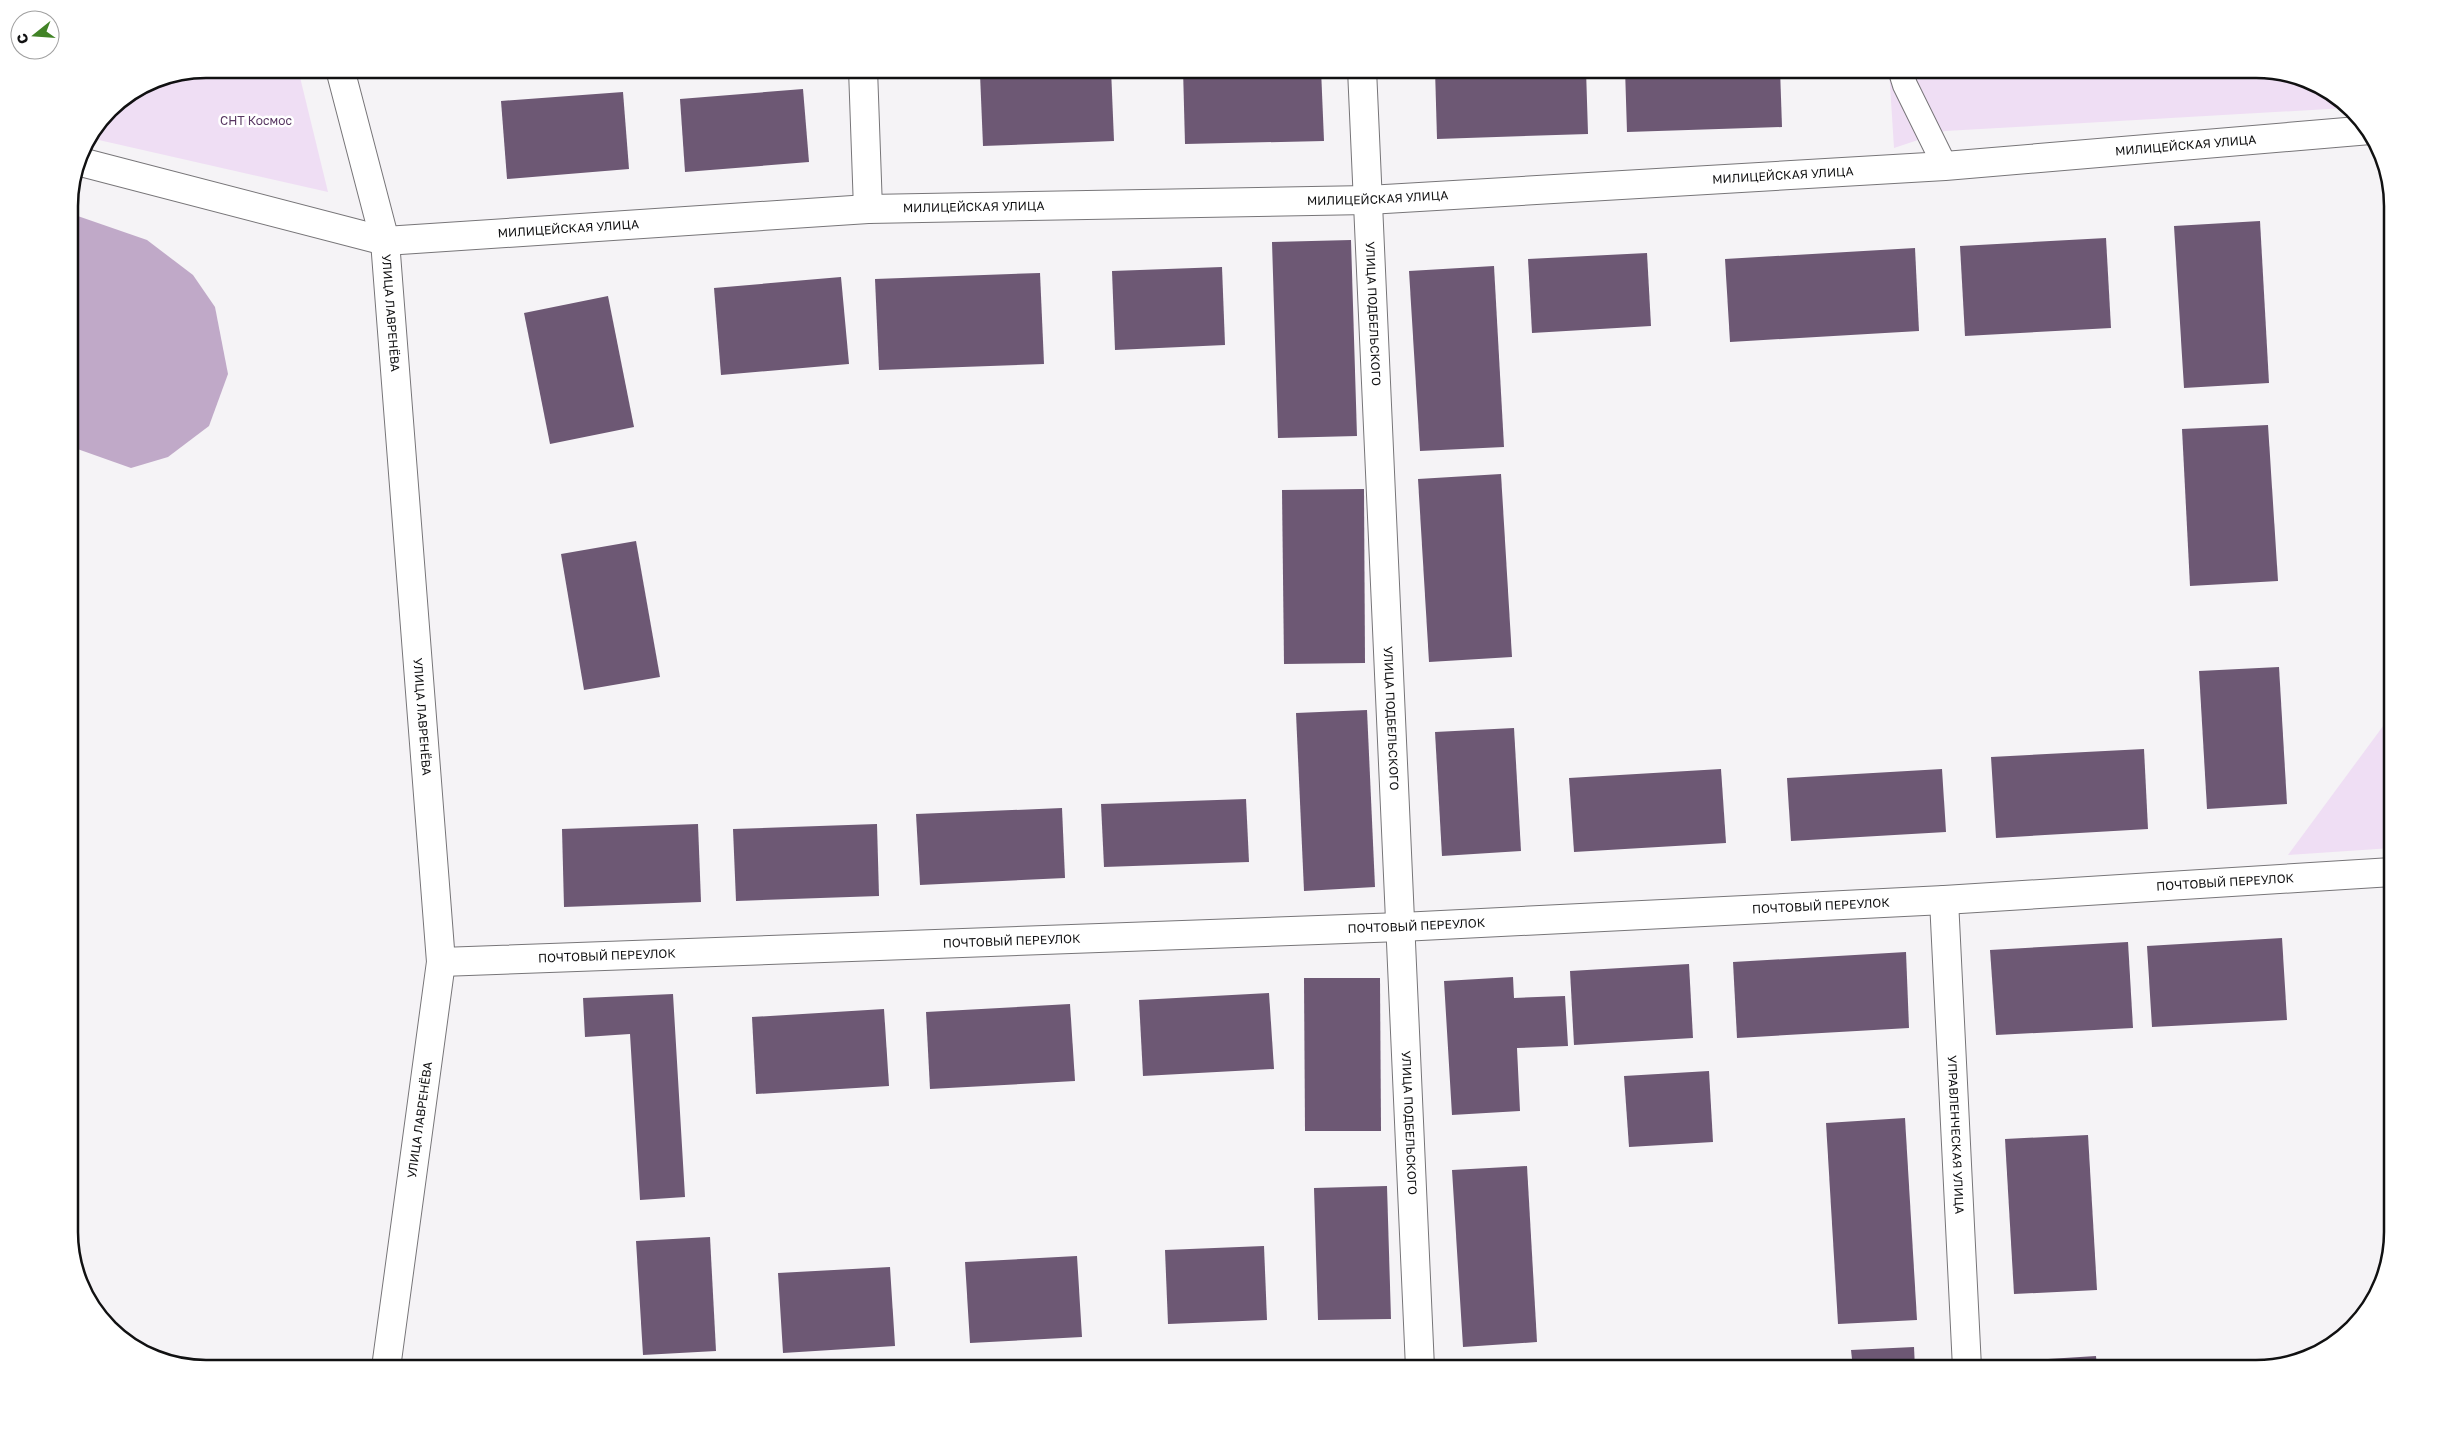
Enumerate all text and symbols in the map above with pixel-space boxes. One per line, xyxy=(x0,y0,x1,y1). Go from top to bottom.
north arrow xyxy=(10,10,60,60)
text: С xyxy=(12,32,32,46)
park label: СНТ Космос xyxy=(220,113,292,128)
street label: МИЛИЦЕЙСКАЯ УЛИЦА xyxy=(2115,132,2257,159)
street label: МИЛИЦЕЙСКАЯ УЛИЦА xyxy=(1712,163,1854,187)
street label: МИЛИЦЕЙСКАЯ УЛИЦА xyxy=(1307,187,1449,208)
street label: МИЛИЦЕЙСКАЯ УЛИЦА xyxy=(903,198,1045,215)
street label: МИЛИЦЕЙСКАЯ УЛИЦА xyxy=(497,216,639,241)
street label: УЛИЦА ПОДБЕЛЬСКОГО xyxy=(1363,241,1384,386)
street label: УЛИЦА ЛАВРЕНЁВА xyxy=(379,254,403,372)
street label: УЛИЦА ПОДБЕЛЬСКОГО xyxy=(1381,646,1402,791)
street label: УЛИЦА ЛАВРЕНЁВА xyxy=(410,657,434,776)
street label: ПОЧТОВЫЙ ПЕРЕУЛОК xyxy=(2156,870,2295,894)
street label: ПОЧТОВЫЙ ПЕРЕУЛОК xyxy=(1752,895,1891,917)
street label: ПОЧТОВЫЙ ПЕРЕУЛОК xyxy=(1347,915,1486,936)
street label: ПОЧТОВЫЙ ПЕРЕУЛОК xyxy=(942,931,1081,951)
street label: ПОЧТОВЫЙ ПЕРЕУЛОК xyxy=(538,945,677,965)
street label: УЛИЦА ПОДБЕЛЬСКОГО xyxy=(1399,1050,1420,1195)
street label: УПРАВЛЕНЧЕСКАЯ УЛИЦА xyxy=(1945,1055,1967,1215)
street label: УЛИЦА ЛАВРЕНЁВА xyxy=(404,1061,435,1179)

